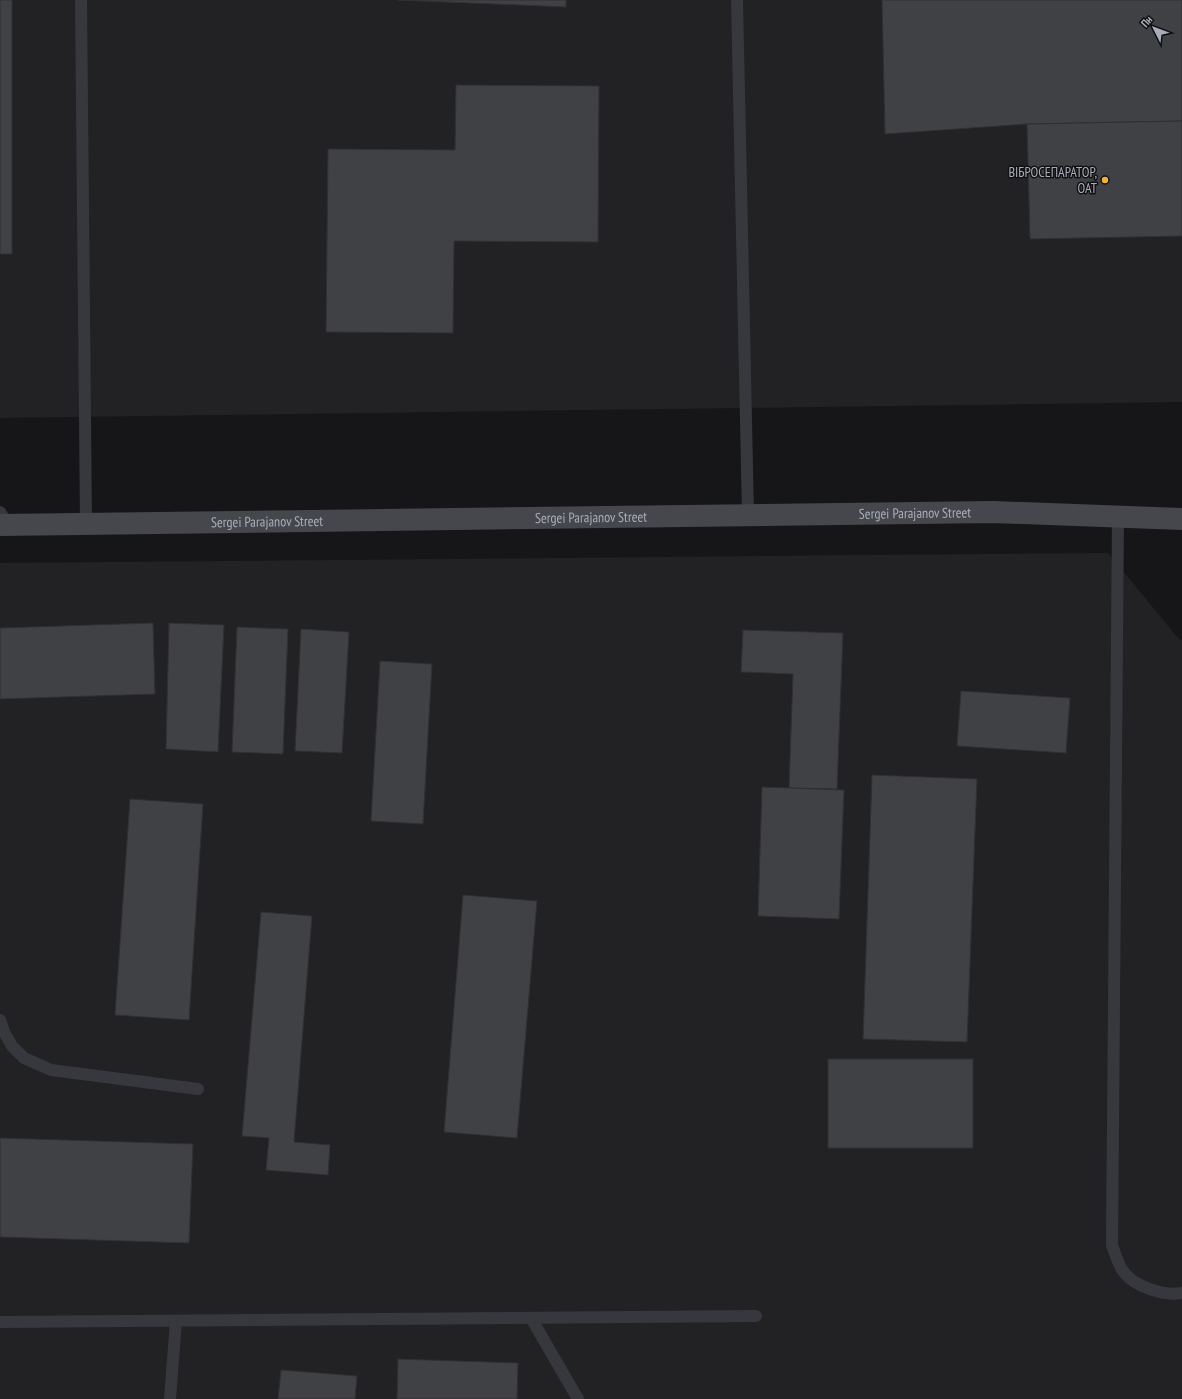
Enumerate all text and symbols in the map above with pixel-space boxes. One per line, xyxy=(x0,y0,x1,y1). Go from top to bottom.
north arrow xyxy=(1134,8,1174,48)
text: Пн xyxy=(1138,13,1155,30)
place label: ВІБРОСЕПАРАТОР, ОАТ xyxy=(1008,163,1098,197)
marker: ВІБРОСЕПАРАТОР, ОАТ xyxy=(1100,175,1110,185)
street label: Sergei Parajanov Street xyxy=(859,503,971,523)
street label: Sergei Parajanov Street xyxy=(535,508,647,527)
street label: Sergei Parajanov Street xyxy=(211,512,323,531)

